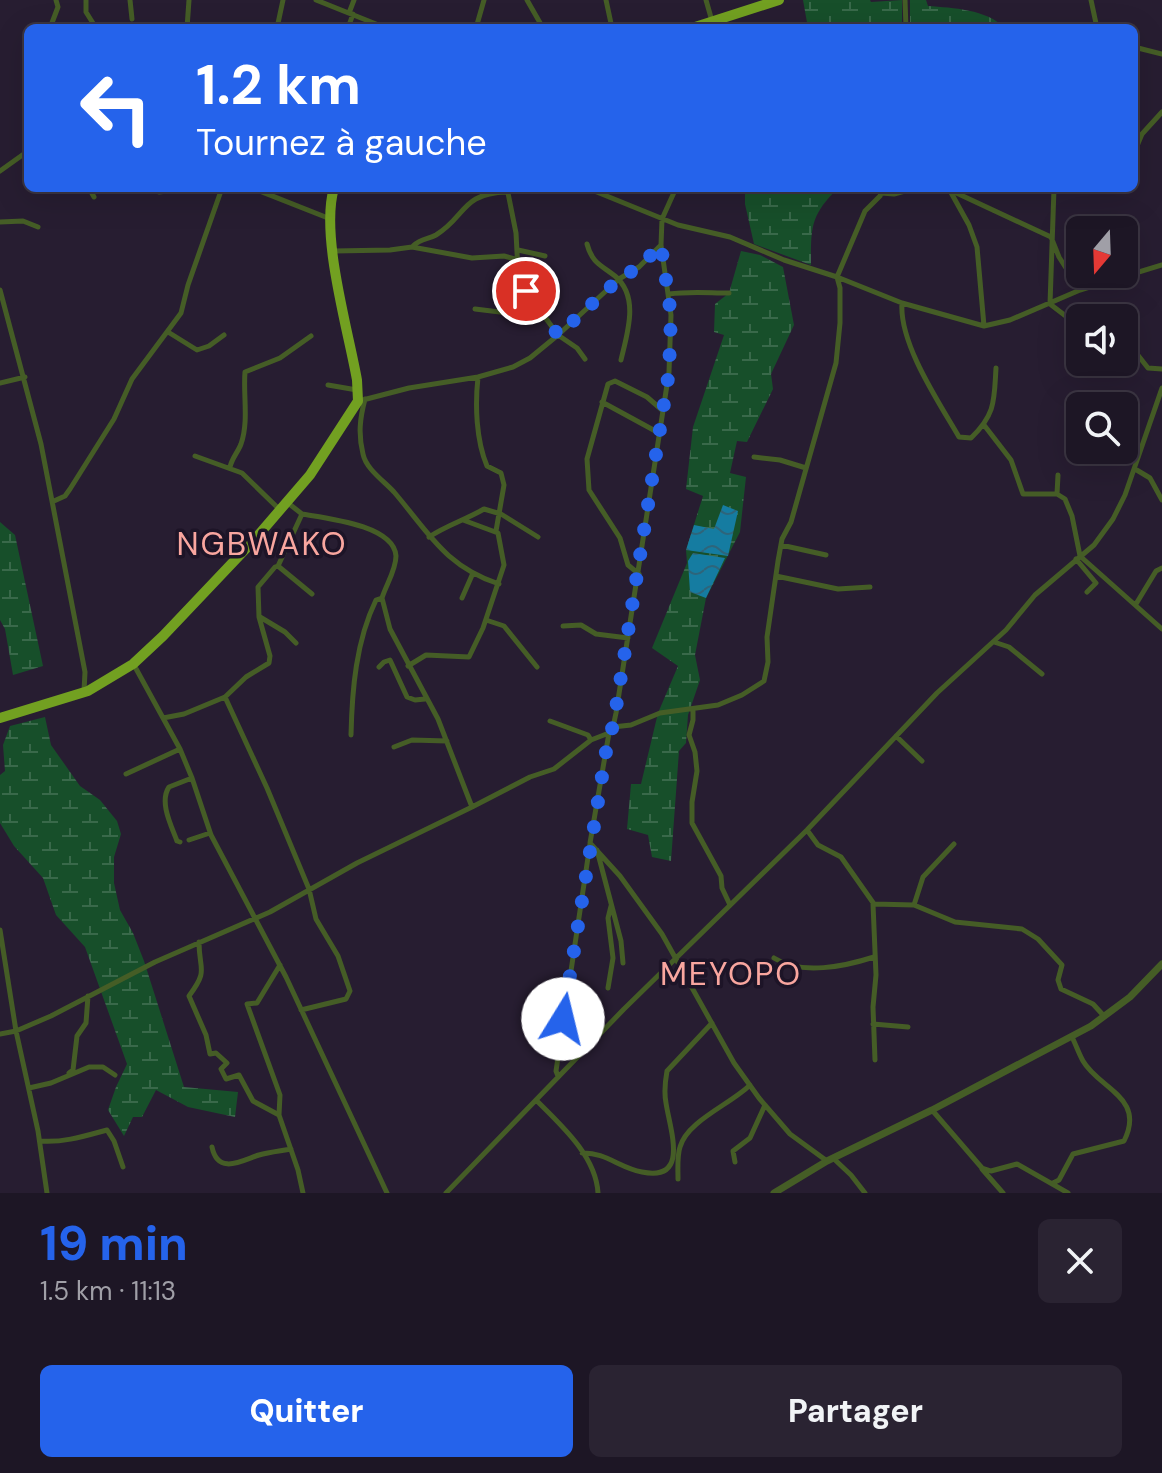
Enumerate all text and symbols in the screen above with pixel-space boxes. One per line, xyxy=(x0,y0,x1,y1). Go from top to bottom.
text: 1.2 km xyxy=(196,48,361,121)
icon: left xyxy=(64,56,168,160)
text: Tournez à gauche xyxy=(196,119,487,166)
north arrow xyxy=(1066,216,1138,288)
map controls xyxy=(1066,216,1138,464)
pin xyxy=(492,257,560,325)
icon: arrive xyxy=(504,269,548,313)
button: sound xyxy=(1066,304,1138,376)
button: search xyxy=(1066,392,1138,464)
district label: NGBWAKO xyxy=(176,523,348,565)
district label: MEYOPO xyxy=(660,953,802,995)
position arrow xyxy=(521,977,605,1061)
text: 19 min xyxy=(40,1212,188,1275)
button: close xyxy=(1038,1219,1122,1303)
text: 1.5 km · 11:13 xyxy=(40,1274,176,1308)
button: Quitter xyxy=(40,1365,573,1457)
button: Partager xyxy=(589,1365,1122,1457)

